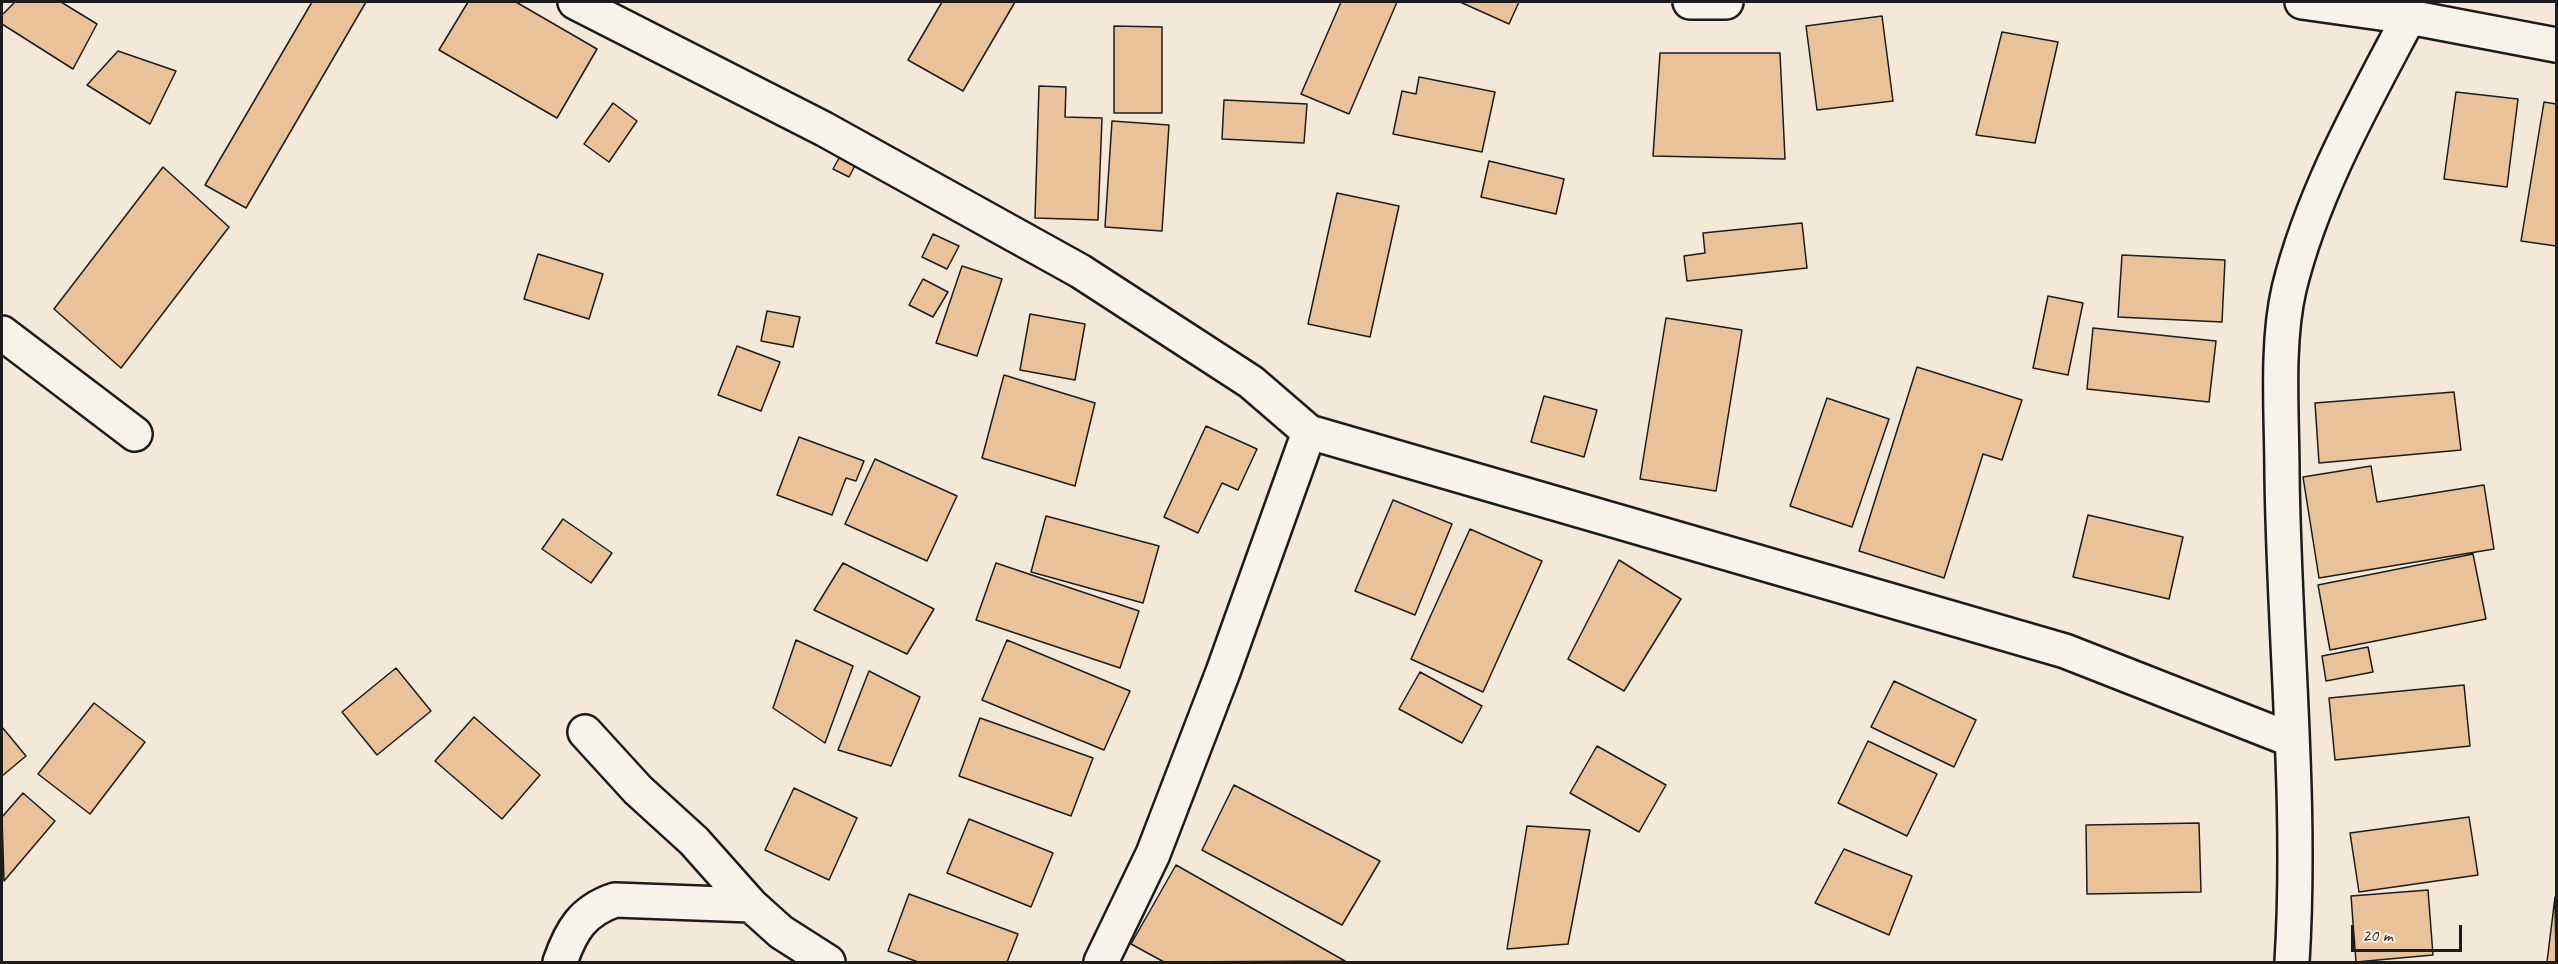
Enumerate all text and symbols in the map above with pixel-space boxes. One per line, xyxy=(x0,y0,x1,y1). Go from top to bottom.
scale bar xyxy=(2354,913,2465,951)
text: 20 m xyxy=(2362,924,2393,946)

